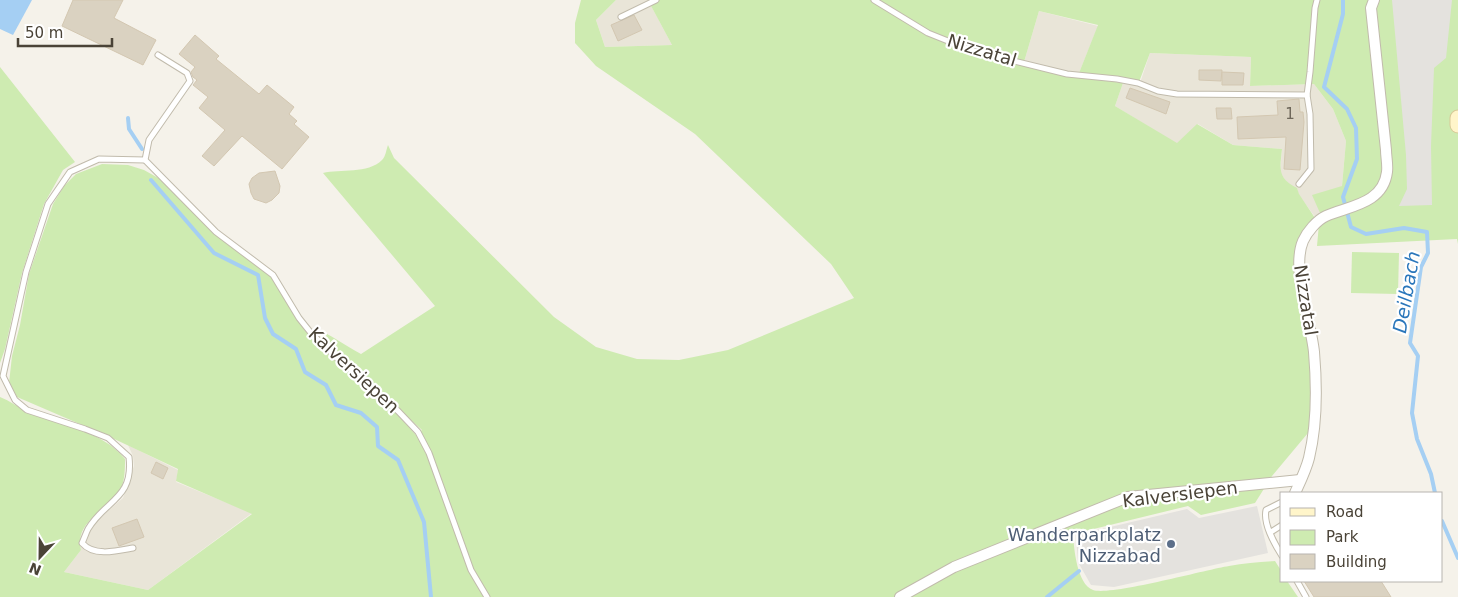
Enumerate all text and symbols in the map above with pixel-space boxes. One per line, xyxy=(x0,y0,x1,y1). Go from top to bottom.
scale bar xyxy=(18,15,111,47)
text: 50 m xyxy=(25,24,63,42)
street label: Nizzatal xyxy=(945,30,1019,70)
house number: 1 xyxy=(1285,105,1295,123)
water label: Deilbach xyxy=(1388,249,1424,335)
street label: Nizzatal xyxy=(1290,263,1322,337)
street label: Kalversiepen xyxy=(304,323,404,417)
street label: Kalversiepen xyxy=(1121,477,1239,511)
legend xyxy=(1280,492,1443,582)
text: Road xyxy=(1326,503,1364,521)
place label: Wanderparkplatz Nizzabad xyxy=(1008,524,1161,566)
text: Park xyxy=(1326,528,1359,546)
north arrow xyxy=(15,532,65,582)
marker: Wanderparkplatz Nizzabad xyxy=(1165,538,1177,550)
text: Building xyxy=(1326,553,1387,571)
text: N xyxy=(27,559,44,579)

